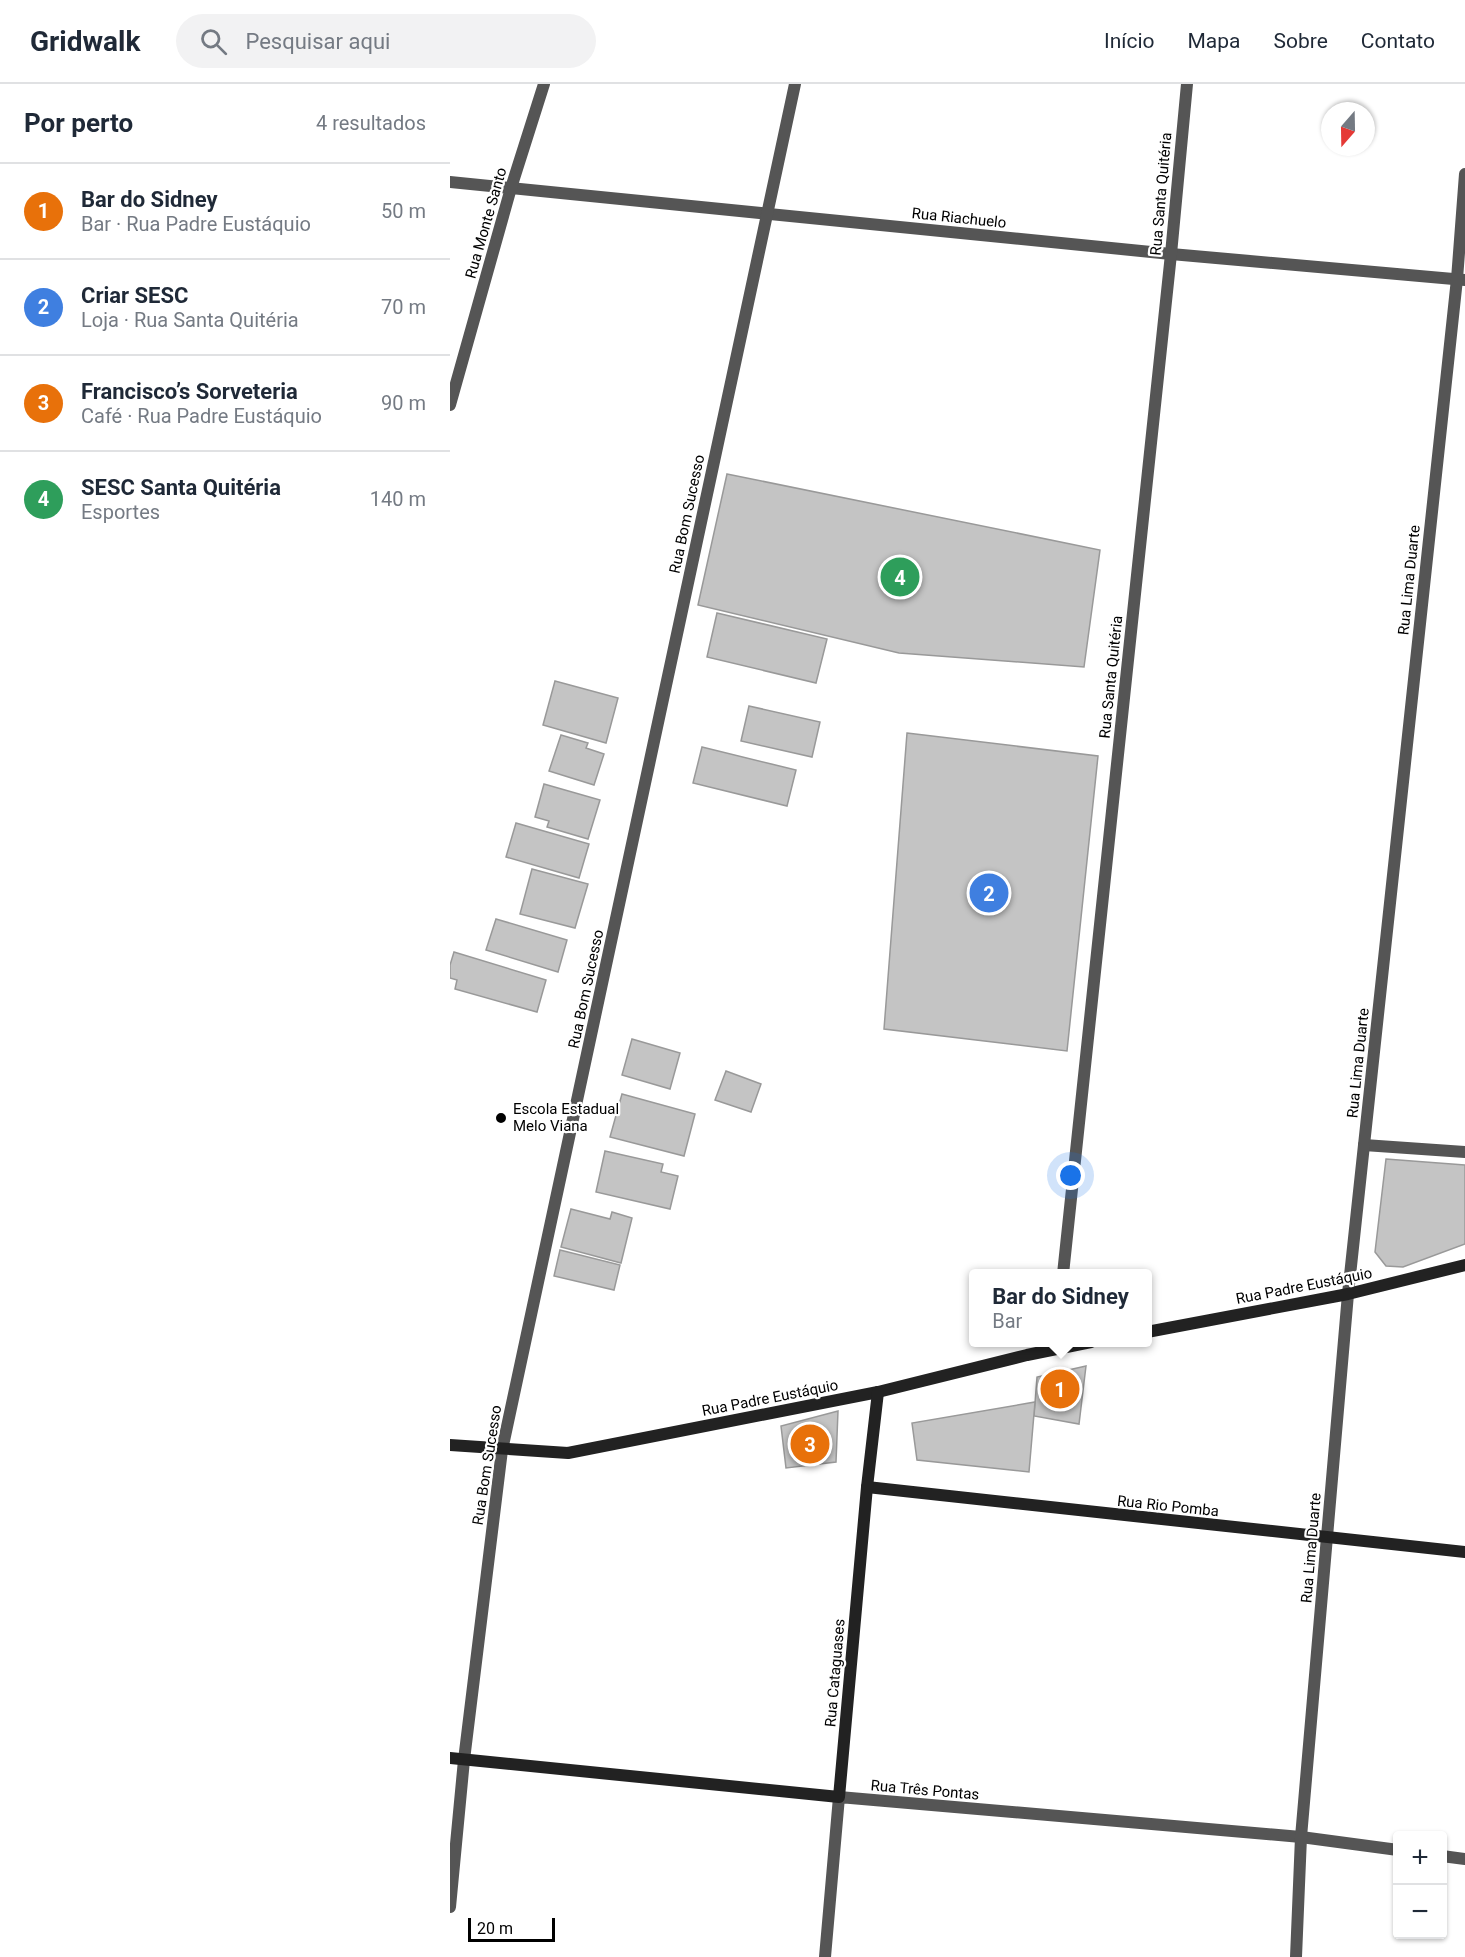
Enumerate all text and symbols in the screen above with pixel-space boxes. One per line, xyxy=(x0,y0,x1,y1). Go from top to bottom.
search box xyxy=(176,14,596,68)
text: Gridwalk xyxy=(30,25,140,58)
icon: search xyxy=(197,25,230,58)
text: Pesquisar aqui xyxy=(245,29,390,54)
text: Início xyxy=(1104,29,1155,53)
text: Mapa xyxy=(1188,29,1241,53)
text: Sobre xyxy=(1274,29,1328,53)
text: Contato xyxy=(1361,29,1435,53)
north arrow xyxy=(1321,102,1375,156)
text: Por perto xyxy=(24,108,133,138)
text: 4 resultados xyxy=(316,111,426,135)
street label: Rua Santa Quitéria xyxy=(1147,132,1175,256)
street label: Rua Monte Santo xyxy=(462,165,510,281)
text: Bar do Sidney xyxy=(81,187,218,212)
text: 1 xyxy=(38,199,49,223)
text: 50 m xyxy=(381,199,426,223)
street label: Rua Riachuelo xyxy=(911,204,1007,232)
text: Bar · Rua Padre Eustáquio xyxy=(81,212,311,236)
text: Criar SESC xyxy=(81,283,188,308)
text: 2 xyxy=(38,295,49,319)
text: 70 m xyxy=(381,295,426,319)
text: Loja · Rua Santa Quitéria xyxy=(81,308,299,332)
text: Francisco’s Sorveteria xyxy=(81,379,298,404)
text: 3 xyxy=(38,391,49,415)
text: 90 m xyxy=(381,391,426,415)
text: Café · Rua Padre Eustáquio xyxy=(81,404,322,428)
street label: Rua Bom Sucesso xyxy=(666,453,708,575)
text: SESC Santa Quitéria xyxy=(81,475,281,500)
text: 4 xyxy=(38,487,49,511)
text: 140 m xyxy=(370,487,426,511)
text: Esportes xyxy=(81,500,160,524)
street label: Rua Lima Duarte xyxy=(1394,524,1424,636)
pin: 4 xyxy=(880,554,920,600)
street label: Rua Santa Quitéria xyxy=(1096,615,1126,739)
pin: 2 xyxy=(970,870,1008,916)
street label: Rua Bom Sucesso xyxy=(565,928,607,1050)
street label: Rua Lima Duarte xyxy=(1343,1007,1373,1119)
place label: Escola Estadual Melo Viana xyxy=(513,1100,619,1135)
marker: Escola Estadual Melo Viana xyxy=(494,1111,508,1125)
your location xyxy=(1056,1161,1085,1190)
street label: Rua Padre Eustáquio xyxy=(1234,1264,1374,1308)
popup xyxy=(969,1269,1152,1347)
text: Bar do Sidney xyxy=(992,1284,1129,1309)
text: Bar xyxy=(992,1309,1022,1333)
pin: 1 xyxy=(1040,1366,1080,1412)
street label: Rua Padre Eustáquio xyxy=(700,1376,840,1420)
street label: Rua Bom Sucesso xyxy=(469,1404,505,1526)
pin: 3 xyxy=(790,1422,830,1466)
street label: Rua Rio Pomba xyxy=(1116,1492,1220,1520)
street label: Rua Lima Duarte xyxy=(1297,1492,1325,1604)
street label: Rua Cataguases xyxy=(821,1618,849,1728)
street label: Rua Três Pontas xyxy=(870,1776,980,1804)
map controls xyxy=(1393,1831,1447,1939)
button: + xyxy=(1393,1831,1447,1885)
button: − xyxy=(1393,1885,1447,1939)
scale bar xyxy=(468,1915,555,1942)
text: 20 m xyxy=(477,1919,513,1938)

